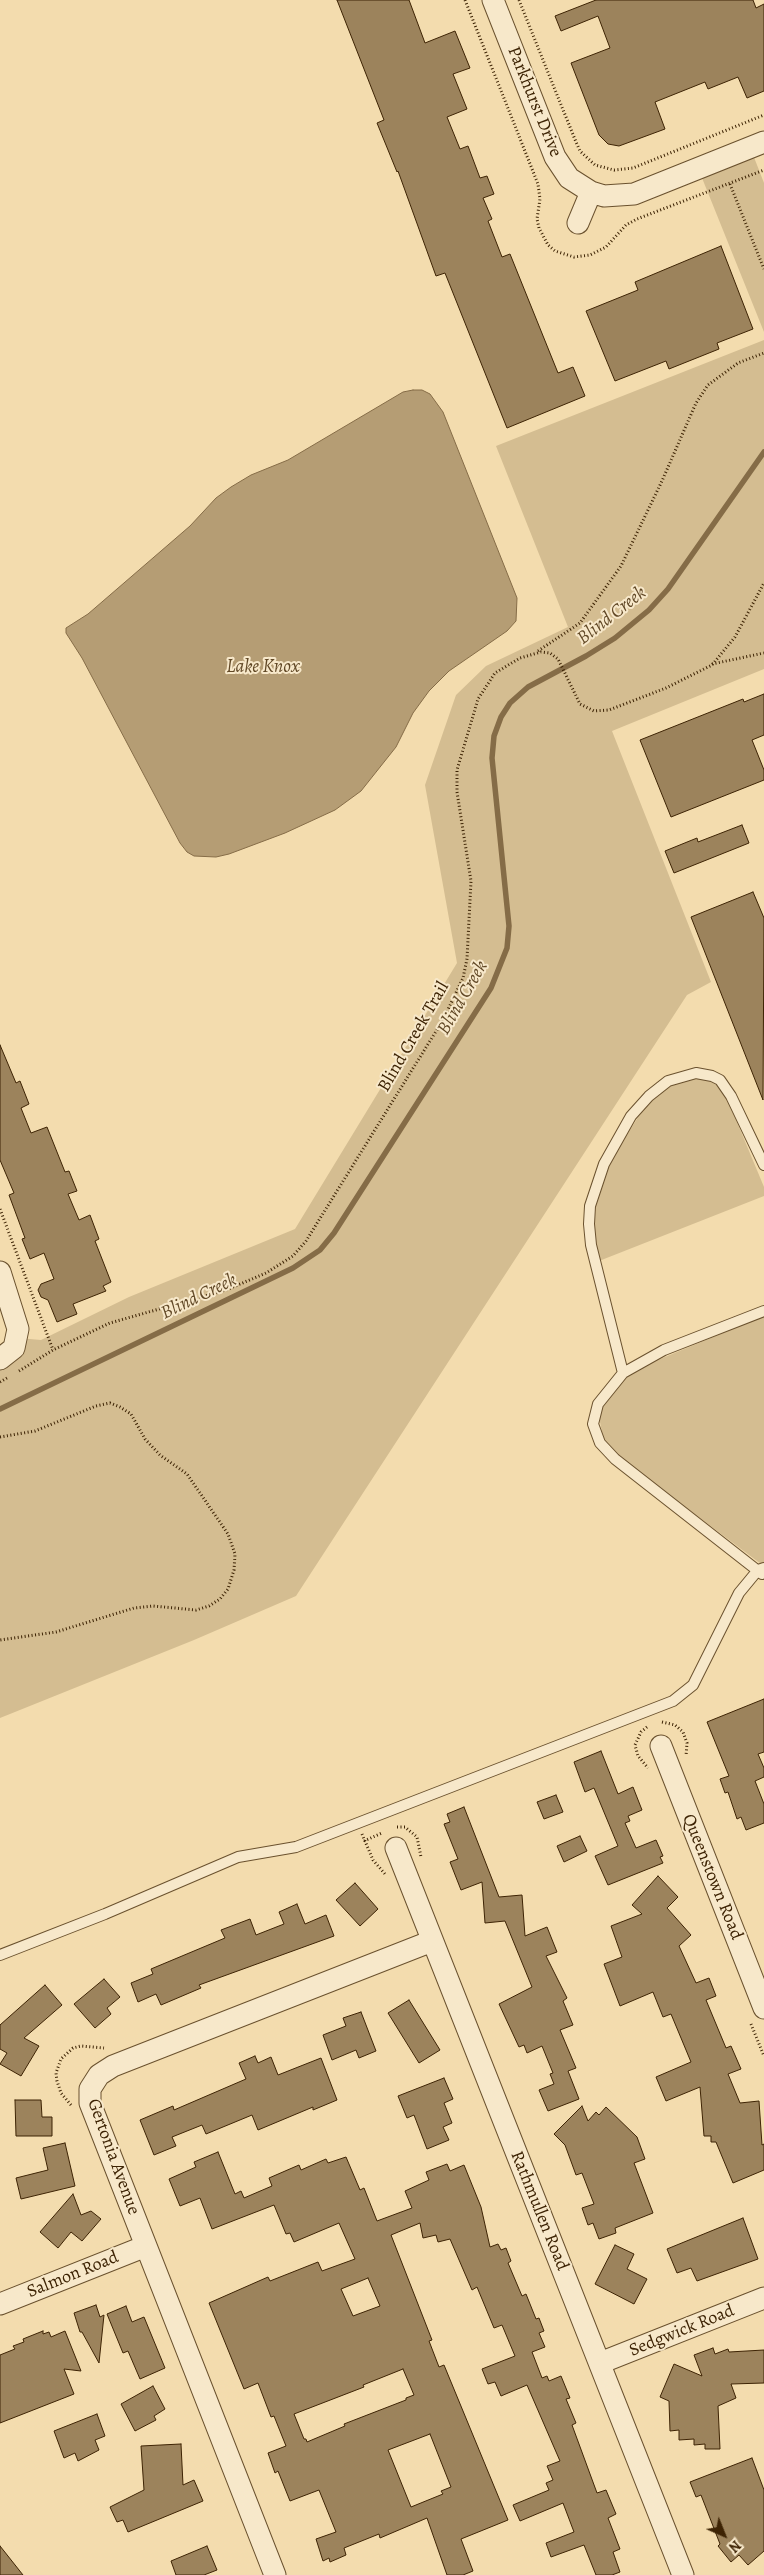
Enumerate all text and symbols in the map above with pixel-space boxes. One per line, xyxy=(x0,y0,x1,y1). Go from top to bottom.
street label: Parkhurst Drive xyxy=(502,44,566,160)
water label: Blind Creek xyxy=(573,582,651,650)
water label: Lake Knox xyxy=(226,656,300,678)
water label: Blind Creek xyxy=(433,957,493,1039)
street label: Blind Creek Trail xyxy=(374,978,454,1096)
water label: Blind Creek xyxy=(157,1269,241,1325)
street label: Queenstown Road xyxy=(677,1811,747,1943)
street label: Gertonia Avenue xyxy=(82,2096,144,2218)
street label: Rathmullen Road xyxy=(505,2148,573,2274)
street label: Salmon Road xyxy=(24,2247,122,2303)
street label: Sedgwick Road xyxy=(626,2300,738,2362)
north arrow xyxy=(699,2510,749,2560)
text: N xyxy=(725,2536,745,2557)

